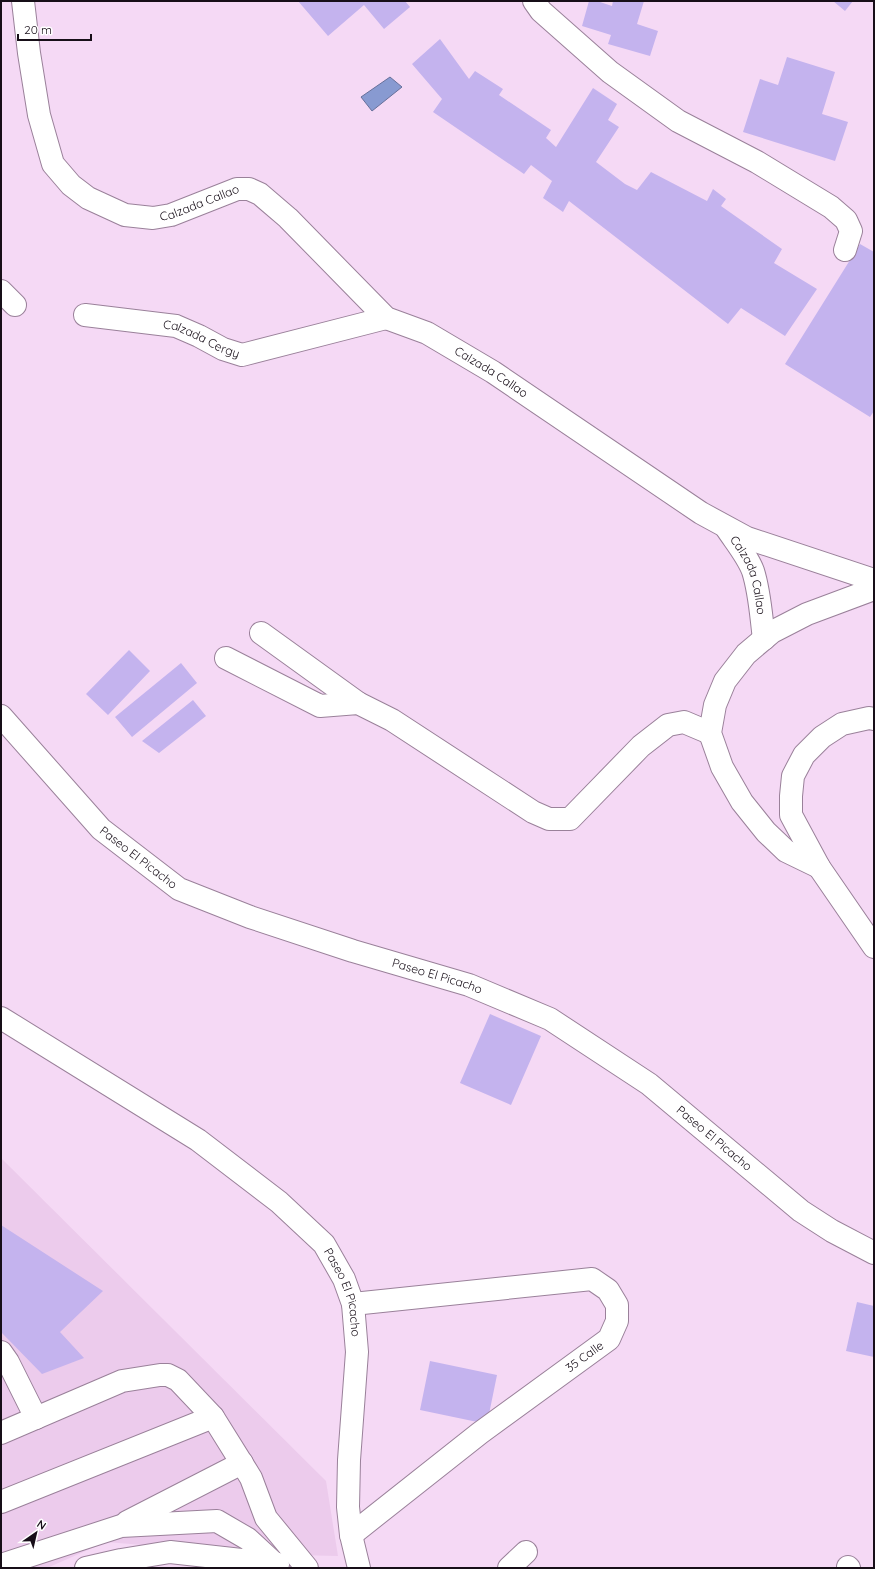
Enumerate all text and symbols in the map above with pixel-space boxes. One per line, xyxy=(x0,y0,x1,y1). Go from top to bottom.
scale bar xyxy=(18,16,91,42)
text: 20 m xyxy=(24,22,52,37)
street label: Calzada Callao xyxy=(159,181,241,224)
street label: Calzada Cergy xyxy=(163,317,242,361)
street label: Calzada Callao xyxy=(452,343,531,400)
street label: Calzada Callao xyxy=(727,533,769,615)
street label: Paseo El Picacho xyxy=(97,823,180,892)
street label: Paseo El Picacho xyxy=(390,955,485,997)
street label: Paseo El Picacho xyxy=(674,1102,755,1174)
street label: Paseo El Picacho xyxy=(321,1245,364,1337)
street label: 35 Calle xyxy=(562,1337,607,1375)
north arrow xyxy=(16,1513,56,1553)
text: N xyxy=(34,1517,49,1533)

